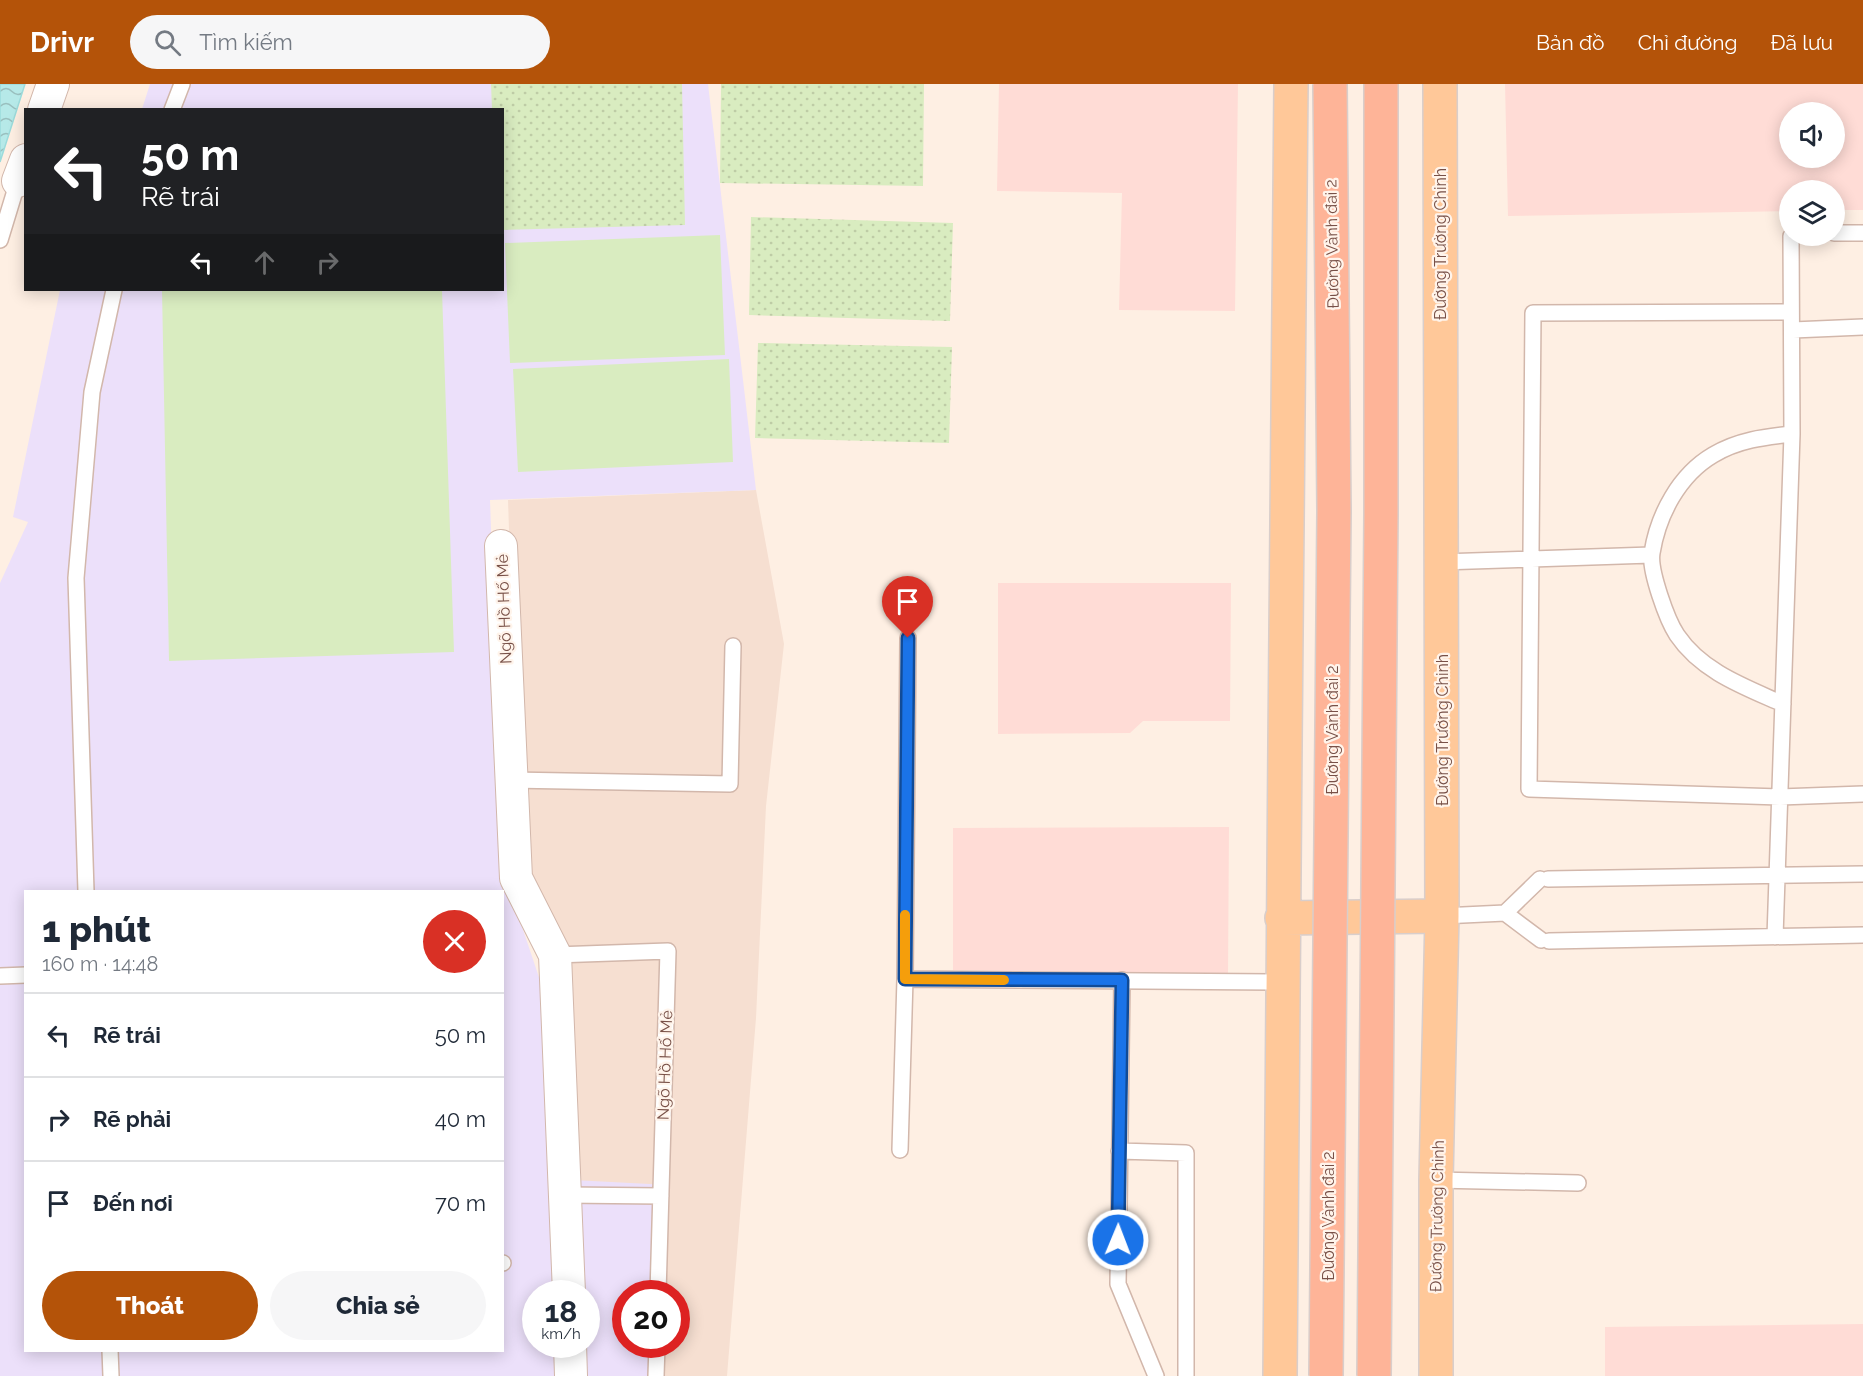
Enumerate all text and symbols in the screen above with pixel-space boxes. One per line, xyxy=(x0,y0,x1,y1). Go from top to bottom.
search box xyxy=(130,15,550,69)
text: Drivr xyxy=(30,26,94,59)
icon: search xyxy=(151,26,184,59)
text: Tìm kiếm xyxy=(199,29,293,55)
text: Bản đồ xyxy=(1536,30,1605,55)
text: Chỉ đường xyxy=(1638,30,1737,55)
text: Đã lưu xyxy=(1770,30,1833,55)
map controls xyxy=(1779,102,1845,246)
button: sound xyxy=(1779,102,1845,168)
text: 50 m xyxy=(141,131,239,180)
icon: left xyxy=(42,132,120,210)
street label: Đường Trường Chinh xyxy=(1431,168,1450,320)
street label: Đường Vành đai 2 xyxy=(1321,179,1343,309)
button: layers xyxy=(1779,180,1845,246)
text: Rẽ trái xyxy=(141,181,220,212)
icon: left xyxy=(185,246,218,279)
icon: ahead xyxy=(248,246,281,279)
icon: right xyxy=(311,246,344,279)
street label: Ngõ Hồ Hố Mẻ xyxy=(493,554,515,664)
pin xyxy=(882,576,933,638)
icon: arrive xyxy=(891,585,924,618)
street label: Đường Trường Chinh xyxy=(1433,654,1452,806)
street label: Đường Vành đai 2 xyxy=(1323,665,1342,795)
text: 1 phút xyxy=(42,908,151,950)
button: close xyxy=(423,910,486,973)
text: 160 m · 14:48 xyxy=(42,952,158,976)
street label: Ngõ Hồ Hố Mẻ xyxy=(654,1010,676,1120)
icon: left xyxy=(42,1019,75,1052)
text: Rẽ trái xyxy=(93,1022,161,1048)
text: 50 m xyxy=(435,1022,486,1048)
icon: right xyxy=(42,1103,75,1136)
text: Rẽ phải xyxy=(93,1106,171,1132)
text: 40 m xyxy=(435,1106,486,1132)
street label: Đường Trường Chinh xyxy=(1426,1140,1448,1292)
street label: Đường Vành đai 2 xyxy=(1319,1151,1338,1281)
icon: arrive xyxy=(42,1187,75,1220)
text: Đến nơi xyxy=(93,1190,173,1216)
text: 70 m xyxy=(435,1190,486,1216)
position arrow xyxy=(1086,1208,1150,1272)
button: Thoát xyxy=(42,1271,258,1340)
button: Chia sẻ xyxy=(270,1271,486,1340)
speed limit sign: 20 xyxy=(612,1280,690,1358)
text: 18 xyxy=(545,1294,577,1329)
text: km/h xyxy=(541,1325,581,1343)

